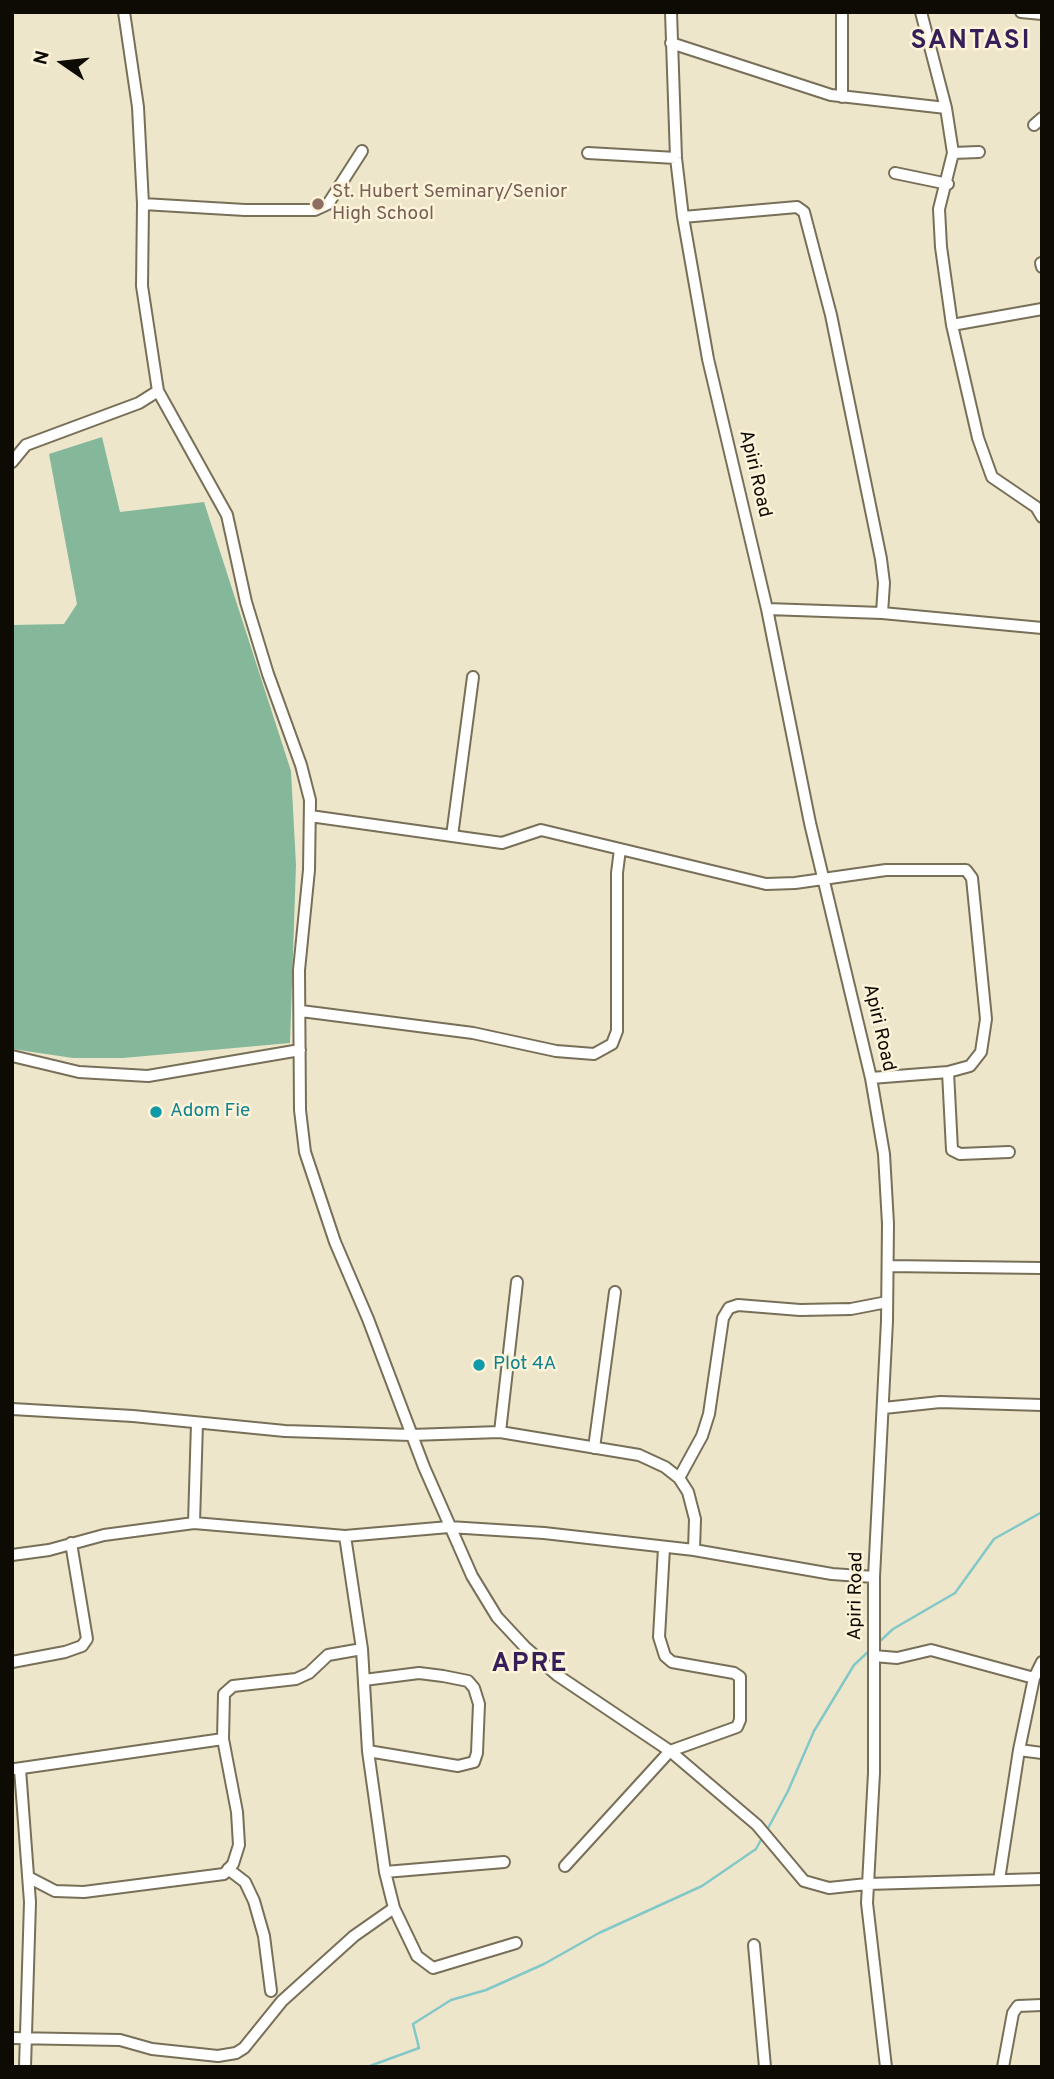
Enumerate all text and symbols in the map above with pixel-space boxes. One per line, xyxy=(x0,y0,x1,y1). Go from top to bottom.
district label: SANTASI xyxy=(911,27,1031,59)
north arrow xyxy=(28,28,98,98)
text: N xyxy=(29,48,56,67)
place label: St. Hubert Seminary/Senior High School xyxy=(332,182,567,226)
marker: St. Hubert Seminary/Senior High School xyxy=(310,196,326,212)
street label: Apiri Road xyxy=(733,428,775,520)
street label: Apiri Road xyxy=(857,982,899,1074)
place label: Adom Fie xyxy=(170,1101,250,1123)
marker: Adom Fie xyxy=(148,1104,164,1120)
place label: Plot 4A xyxy=(493,1354,556,1376)
marker: Plot 4A xyxy=(471,1357,487,1373)
street label: Apiri Road xyxy=(845,1551,869,1641)
district label: APRE xyxy=(492,1650,568,1682)

